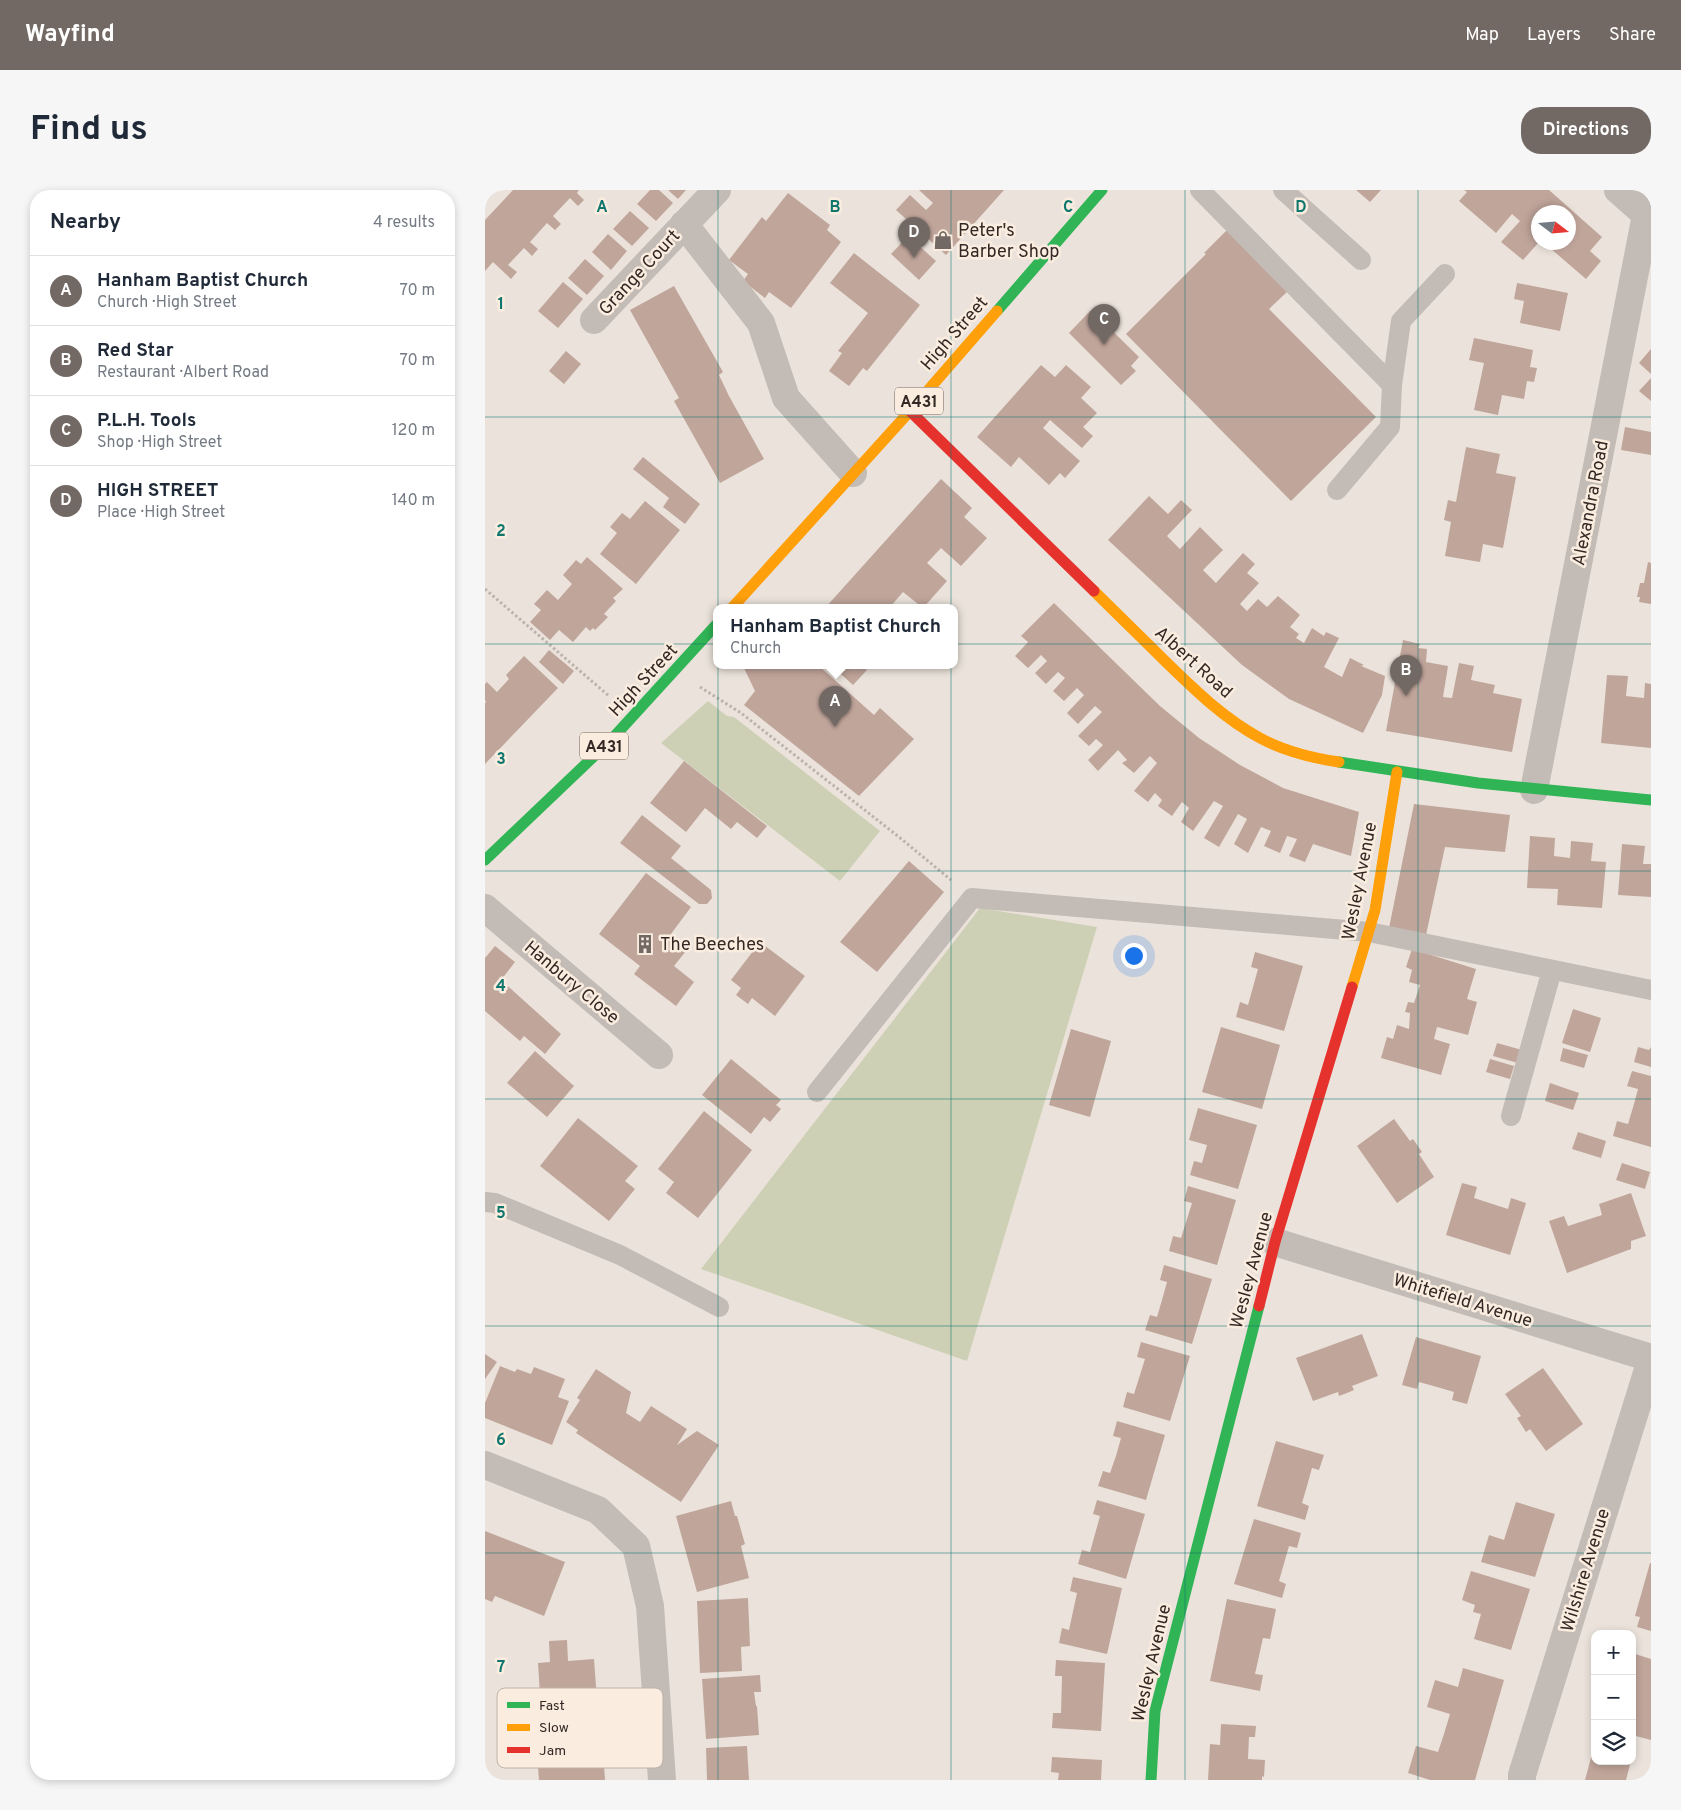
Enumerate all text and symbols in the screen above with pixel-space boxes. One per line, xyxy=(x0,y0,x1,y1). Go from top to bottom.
text: Wayfind xyxy=(25,20,115,50)
text: Map xyxy=(1465,24,1499,47)
text: Layers xyxy=(1527,24,1581,47)
text: Share xyxy=(1609,24,1656,47)
button: Directions xyxy=(1521,107,1651,154)
text: Find us xyxy=(30,108,148,152)
text: A xyxy=(596,198,608,218)
text: B xyxy=(829,198,841,218)
text: C xyxy=(1063,198,1073,218)
text: D xyxy=(1295,198,1307,218)
north arrow xyxy=(1531,205,1576,250)
text: Nearby xyxy=(50,209,121,236)
text: 4 results xyxy=(373,213,435,233)
pin: D xyxy=(898,217,930,258)
place label: Peter's Barber Shop xyxy=(958,220,1059,264)
street label: Grange Court xyxy=(594,225,686,321)
shop icon: Peter's Barber Shop xyxy=(932,229,954,251)
text: Hanham Baptist Church xyxy=(97,269,308,293)
text: A xyxy=(60,281,72,301)
text: 70 m xyxy=(400,281,435,301)
street label: High Street xyxy=(917,292,994,376)
text: Church · High Street xyxy=(97,293,237,313)
text: 1 xyxy=(498,295,504,315)
pin: C xyxy=(1088,304,1120,345)
text: Red Star xyxy=(97,339,174,363)
text: B xyxy=(60,351,72,371)
text: 70 m xyxy=(400,351,435,371)
text: Restaurant · Albert Road xyxy=(97,363,269,383)
road number: A431 xyxy=(895,388,943,415)
text: P.L.H. Tools xyxy=(97,409,196,433)
text: C xyxy=(61,421,71,441)
text: 120 m xyxy=(392,421,435,441)
text: Shop · High Street xyxy=(97,433,222,453)
street label: Alexandra Road xyxy=(1568,439,1615,568)
text: HIGH STREET xyxy=(97,479,219,503)
text: D xyxy=(60,491,72,511)
text: 140 m xyxy=(392,491,435,511)
text: Place · High Street xyxy=(97,503,225,523)
text: 2 xyxy=(496,522,506,542)
popup xyxy=(713,604,958,669)
text: Hanham Baptist Church xyxy=(730,615,941,639)
street label: Albert Road xyxy=(1149,622,1237,704)
text: Church xyxy=(730,639,781,659)
street label: High Street xyxy=(605,640,684,722)
pin: B xyxy=(1390,655,1422,696)
pin: A xyxy=(819,686,851,727)
road number: A431 xyxy=(580,732,628,760)
text: 3 xyxy=(496,750,506,770)
street label: Wesley Avenue xyxy=(1338,820,1383,942)
building icon: The Beeches xyxy=(634,933,656,955)
place label: The Beeches xyxy=(660,934,764,957)
street label: Hanbury Close xyxy=(519,937,623,1030)
your location xyxy=(1121,943,1147,969)
text: 4 xyxy=(496,977,506,997)
text: 5 xyxy=(496,1204,506,1224)
street label: Wesley Avenue xyxy=(1226,1209,1279,1331)
street label: Whitefield Avenue xyxy=(1390,1269,1535,1334)
text: 6 xyxy=(496,1431,506,1451)
street label: Wilshire Avenue xyxy=(1557,1506,1616,1635)
street label: Wesley Avenue xyxy=(1128,1602,1177,1724)
map controls xyxy=(1591,1630,1636,1765)
button: + xyxy=(1591,1630,1636,1675)
text: 7 xyxy=(497,1658,505,1678)
button: − xyxy=(1591,1675,1636,1720)
legend xyxy=(497,1688,663,1768)
text: Fast xyxy=(539,1698,565,1715)
text: Slow xyxy=(539,1720,569,1737)
button: layers xyxy=(1591,1720,1636,1765)
text: Jam xyxy=(539,1743,566,1760)

